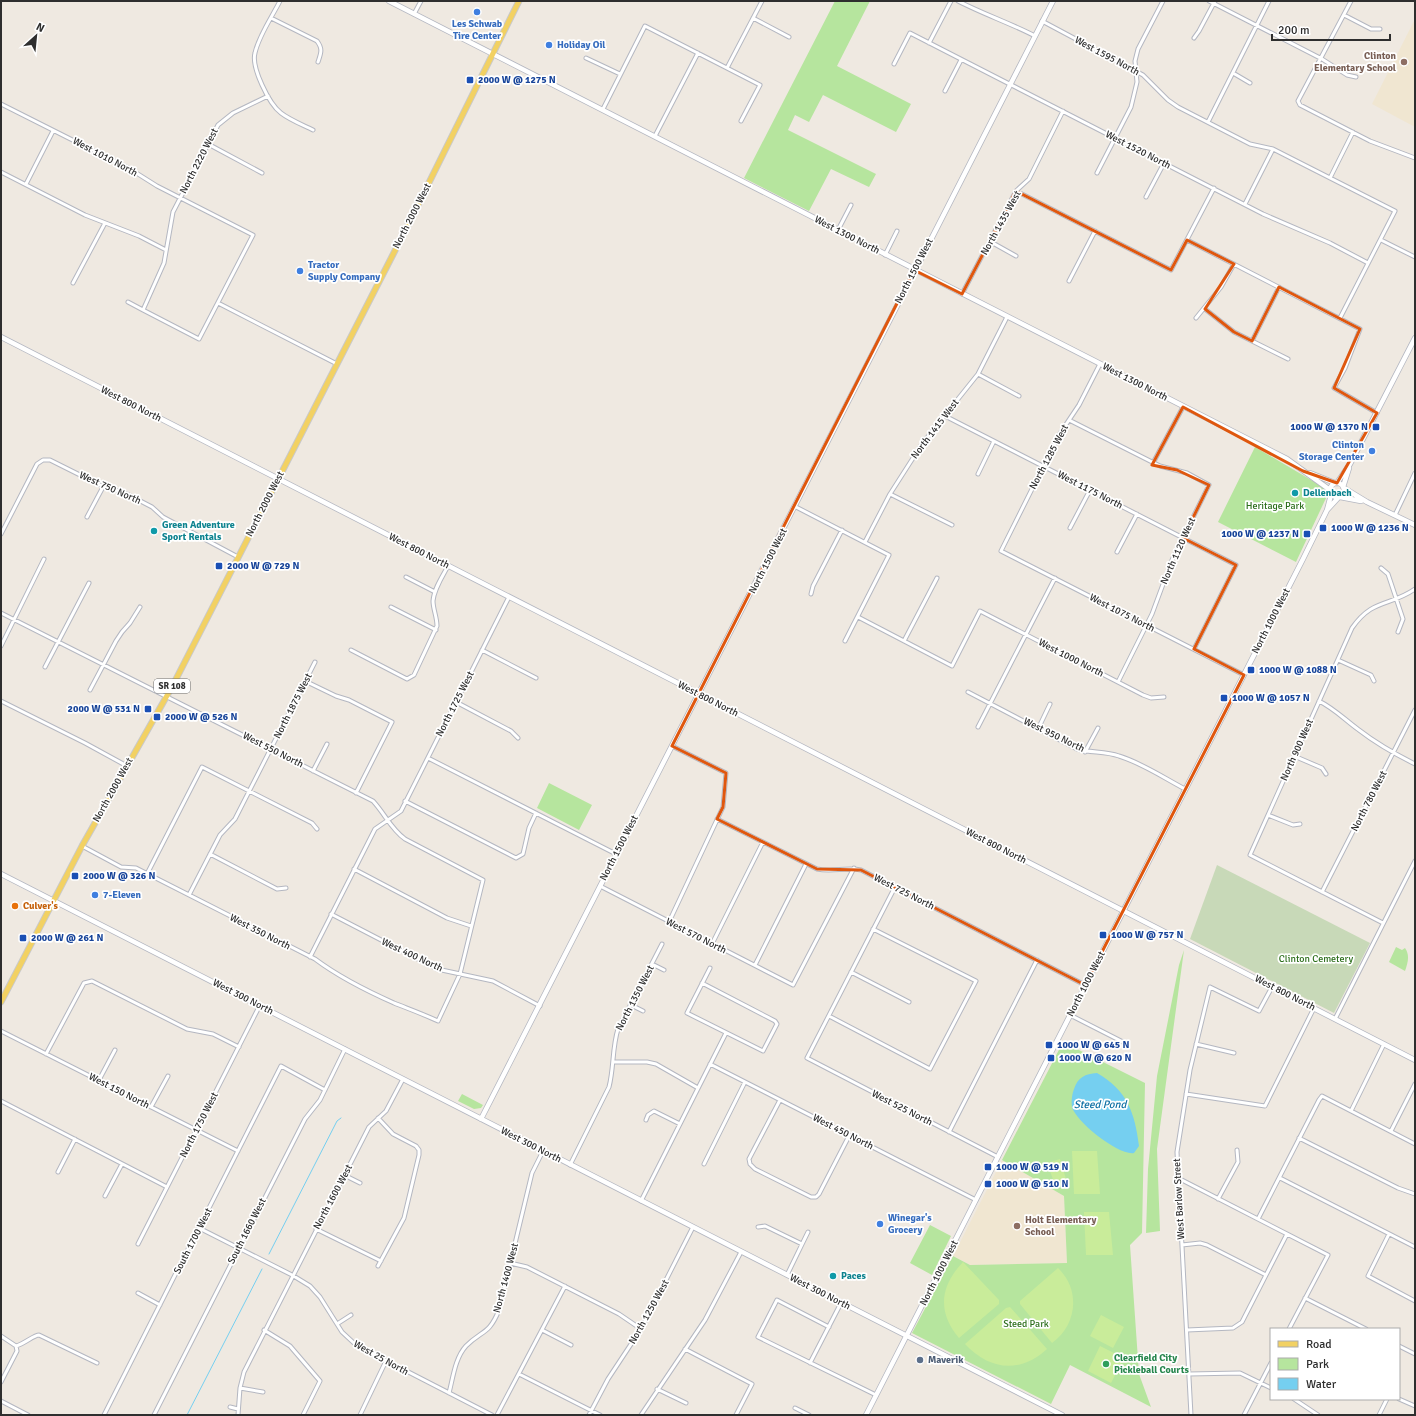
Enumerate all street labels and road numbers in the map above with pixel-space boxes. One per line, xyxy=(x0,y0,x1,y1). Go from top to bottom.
street label: West 1595 North xyxy=(1072,34,1142,78)
street label: North 2220 West xyxy=(177,126,221,196)
street label: West 1520 North xyxy=(1103,128,1173,172)
street label: West 1010 North xyxy=(70,135,140,179)
street label: North 2000 West xyxy=(390,181,434,251)
street label: North 1435 West xyxy=(978,188,1024,257)
street label: West 1300 North xyxy=(812,213,882,257)
street label: North 1500 West xyxy=(892,236,936,306)
street label: West 1300 North xyxy=(1100,360,1170,404)
street label: West 800 North xyxy=(99,384,163,424)
street label: North 1415 West xyxy=(909,396,962,461)
street label: North 1285 West xyxy=(1027,422,1071,492)
street label: West 1175 North xyxy=(1055,468,1125,512)
street label: West 750 North xyxy=(77,469,143,507)
street label: North 2000 West xyxy=(243,469,287,539)
street label: North 1120 West xyxy=(1158,515,1198,586)
street label: North 1500 West xyxy=(746,526,790,596)
street label: West 800 North xyxy=(387,531,451,571)
street label: North 1000 West xyxy=(1249,586,1293,656)
street label: West 1075 North xyxy=(1087,591,1157,635)
street label: West 1000 North xyxy=(1036,636,1106,680)
street label: North 1725 West xyxy=(433,669,477,739)
street label: North 1875 West xyxy=(271,671,315,741)
road number: SR 108 xyxy=(154,679,190,693)
street label: West 800 North xyxy=(676,679,740,719)
street label: West 950 North xyxy=(1022,715,1086,755)
street label: North 900 West xyxy=(1278,717,1316,783)
street label: West 550 North xyxy=(241,730,305,770)
street label: North 2000 West xyxy=(90,755,136,824)
street label: North 780 West xyxy=(1349,768,1390,833)
street label: North 1500 West xyxy=(597,813,641,883)
street label: West 800 North xyxy=(964,826,1028,866)
street label: West 725 North xyxy=(872,872,936,912)
street label: West 350 North xyxy=(228,912,292,952)
street label: West 570 North xyxy=(664,916,728,956)
street label: West 400 North xyxy=(379,936,445,974)
street label: North 1000 West xyxy=(1064,949,1108,1019)
street label: North 1350 West xyxy=(613,963,657,1033)
street label: West 800 North xyxy=(1253,973,1317,1013)
street label: West 300 North xyxy=(211,977,275,1017)
street label: West 150 North xyxy=(87,1071,151,1111)
street label: West 525 North xyxy=(870,1088,934,1128)
street label: North 1750 West xyxy=(177,1090,221,1160)
street label: West 450 North xyxy=(811,1112,875,1152)
street label: West 300 North xyxy=(499,1125,563,1165)
street label: West Barlow Street xyxy=(1171,1158,1187,1240)
street label: North 1600 West xyxy=(311,1162,355,1232)
street label: South 1660 West xyxy=(225,1196,269,1266)
street label: South 1700 West xyxy=(171,1206,215,1276)
street label: North 1000 West xyxy=(917,1238,961,1308)
street label: North 1400 West xyxy=(491,1241,521,1314)
street label: West 300 North xyxy=(788,1272,852,1312)
street label: North 1250 West xyxy=(626,1277,672,1346)
street label: West 25 North xyxy=(351,1338,411,1378)

